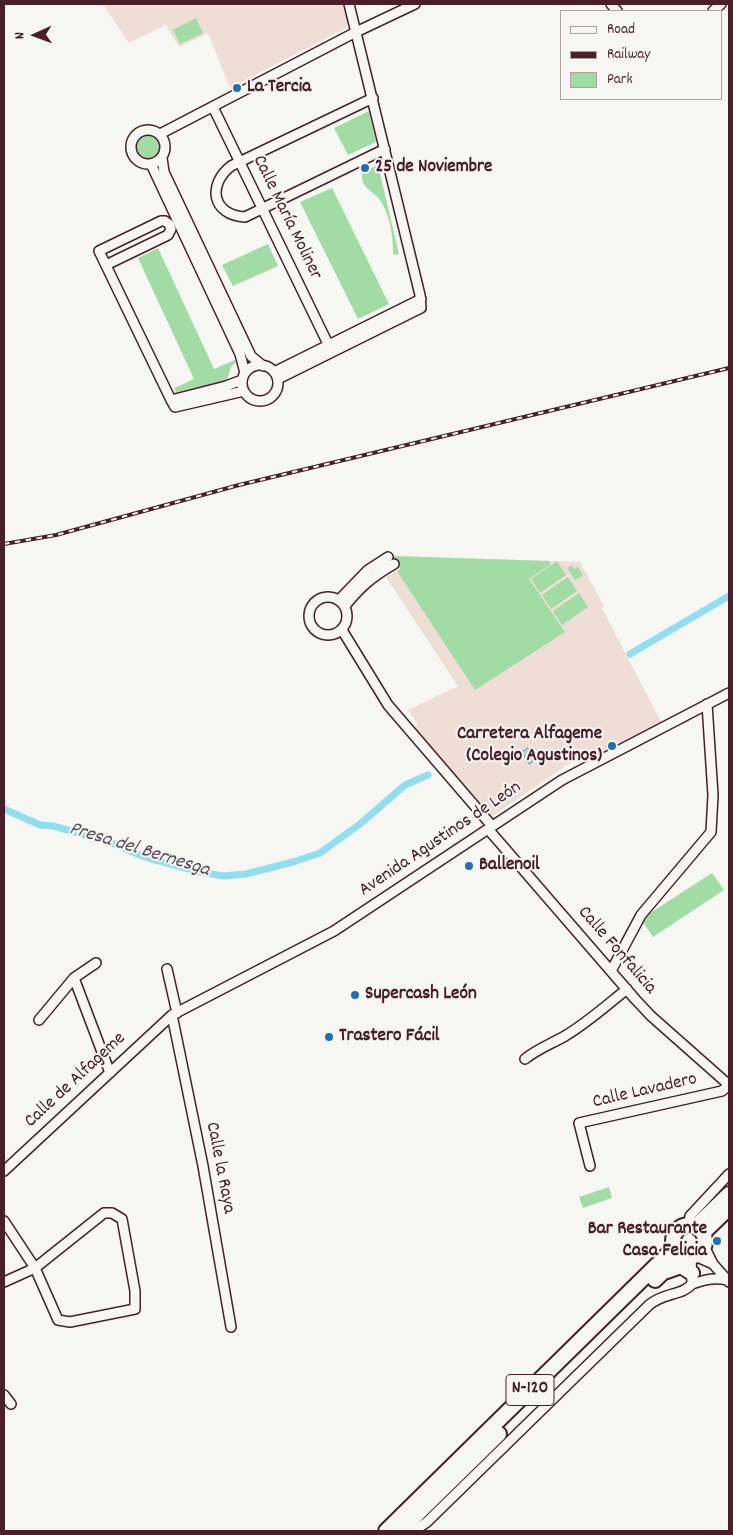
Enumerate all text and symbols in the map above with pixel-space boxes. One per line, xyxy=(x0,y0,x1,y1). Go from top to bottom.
north arrow xyxy=(10,10,60,60)
legend xyxy=(560,10,723,100)
text: Road xyxy=(607,19,635,41)
text: N xyxy=(10,32,30,39)
text: Railway xyxy=(607,44,650,66)
text: Park xyxy=(607,69,633,91)
place label: La Tercia xyxy=(247,77,311,99)
marker: La Tercia xyxy=(231,82,243,94)
street label: Calle María Moliner xyxy=(246,152,326,284)
place label: 25 de Noviembre xyxy=(375,157,492,179)
marker: 25 de Noviembre xyxy=(359,162,371,174)
place label: Carretera Alfageme (Colegio Agustinos) xyxy=(457,724,602,768)
marker: Carretera Alfageme (Colegio Agustinos) xyxy=(606,740,618,752)
street label: Avenida Agustinos de León xyxy=(355,777,527,903)
water label: Presa del Bernesga xyxy=(66,818,212,884)
place label: Ballenoil xyxy=(479,855,540,877)
marker: Ballenoil xyxy=(463,860,475,872)
street label: Calle Fonfalicia xyxy=(572,902,660,1000)
place label: Supercash León xyxy=(365,984,477,1006)
marker: Supercash León xyxy=(349,989,361,1001)
place label: Trastero Fácil xyxy=(339,1026,439,1048)
street label: Calle de Alfageme xyxy=(21,1028,131,1134)
marker: Trastero Fácil xyxy=(323,1031,335,1043)
street label: Calle Lavadero xyxy=(591,1069,699,1115)
street label: Calle la Raya xyxy=(199,1120,239,1216)
place label: Bar Restaurante Casa Felicia xyxy=(588,1219,707,1263)
marker: Bar Restaurante Casa Felicia xyxy=(711,1235,723,1247)
road number: N-120 xyxy=(506,1374,554,1406)

